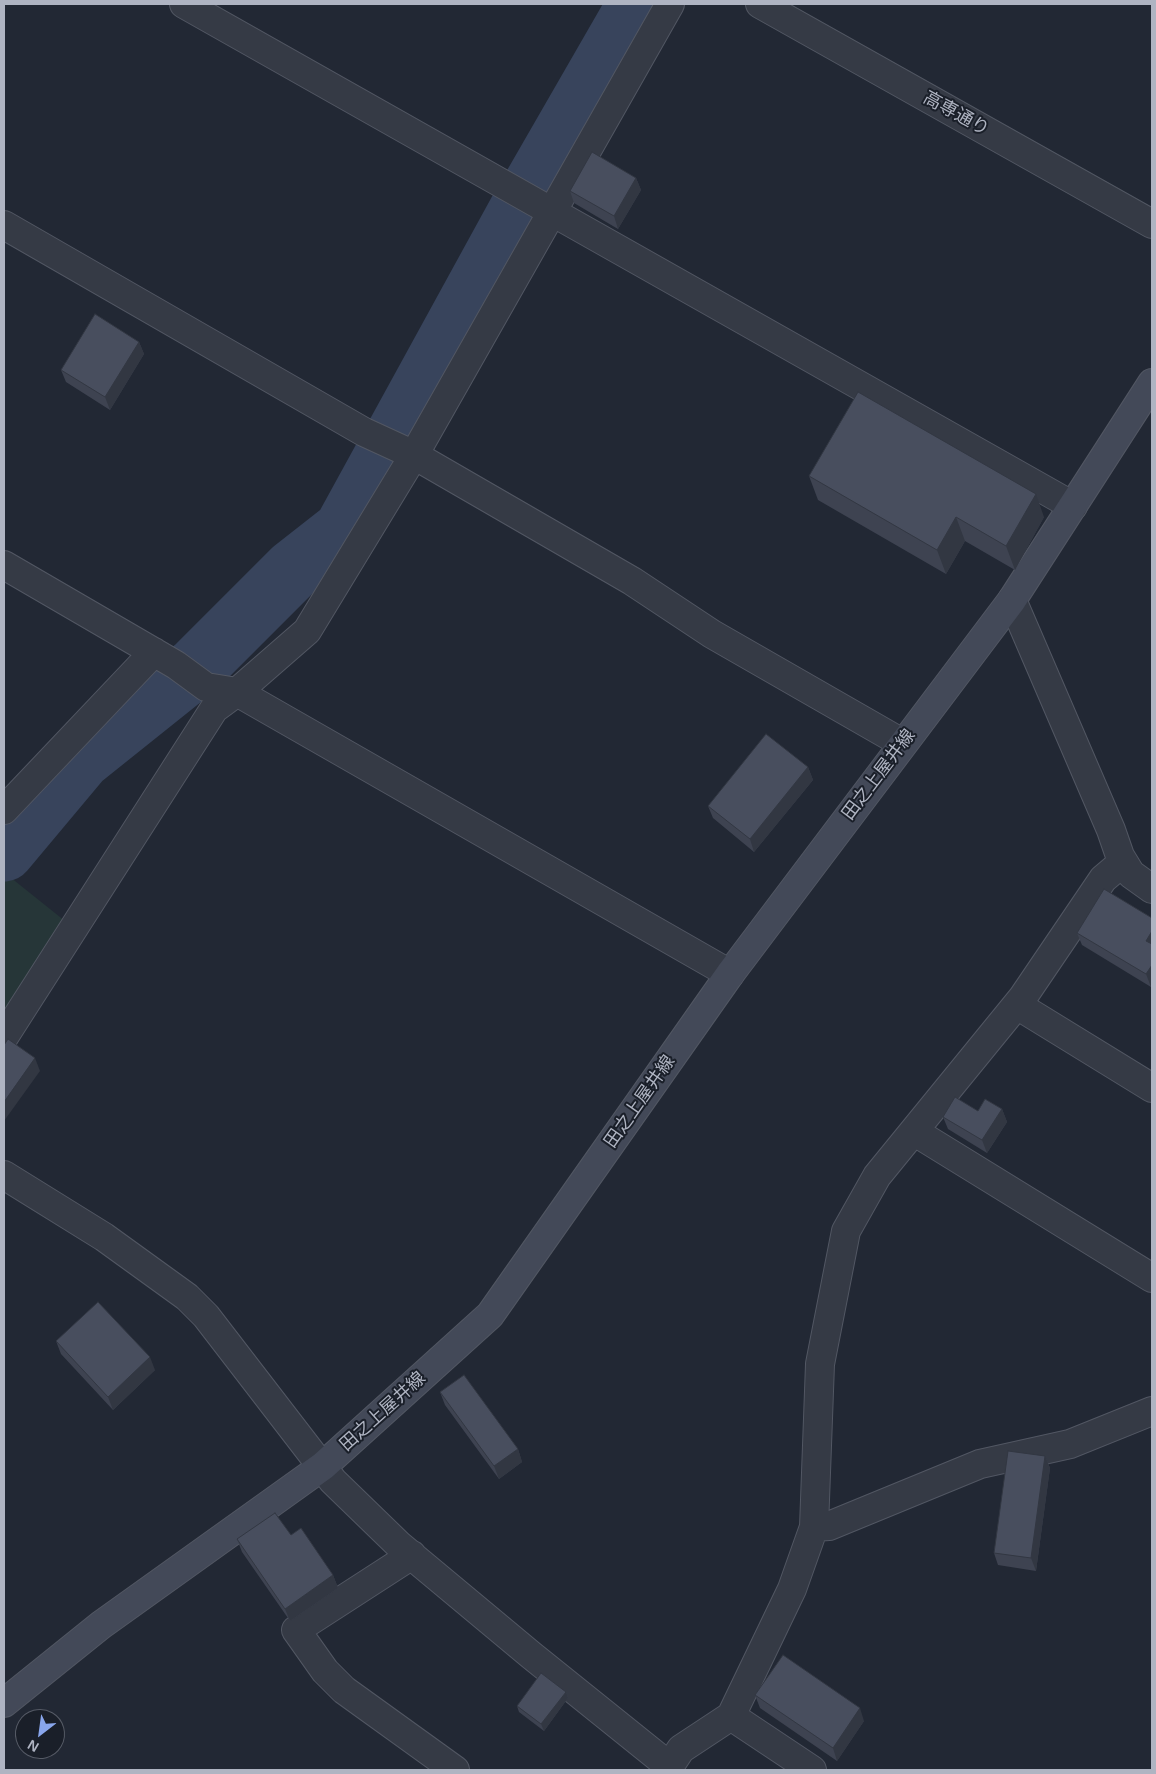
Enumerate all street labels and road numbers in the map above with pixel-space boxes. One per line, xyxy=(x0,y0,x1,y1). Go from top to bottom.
street label: 高専通り xyxy=(919,87,993,141)
street label: 田之上屋井線 xyxy=(838,725,920,825)
street label: 田之上屋井線 xyxy=(600,1052,680,1152)
street label: 田之上屋井線 xyxy=(336,1368,430,1456)

